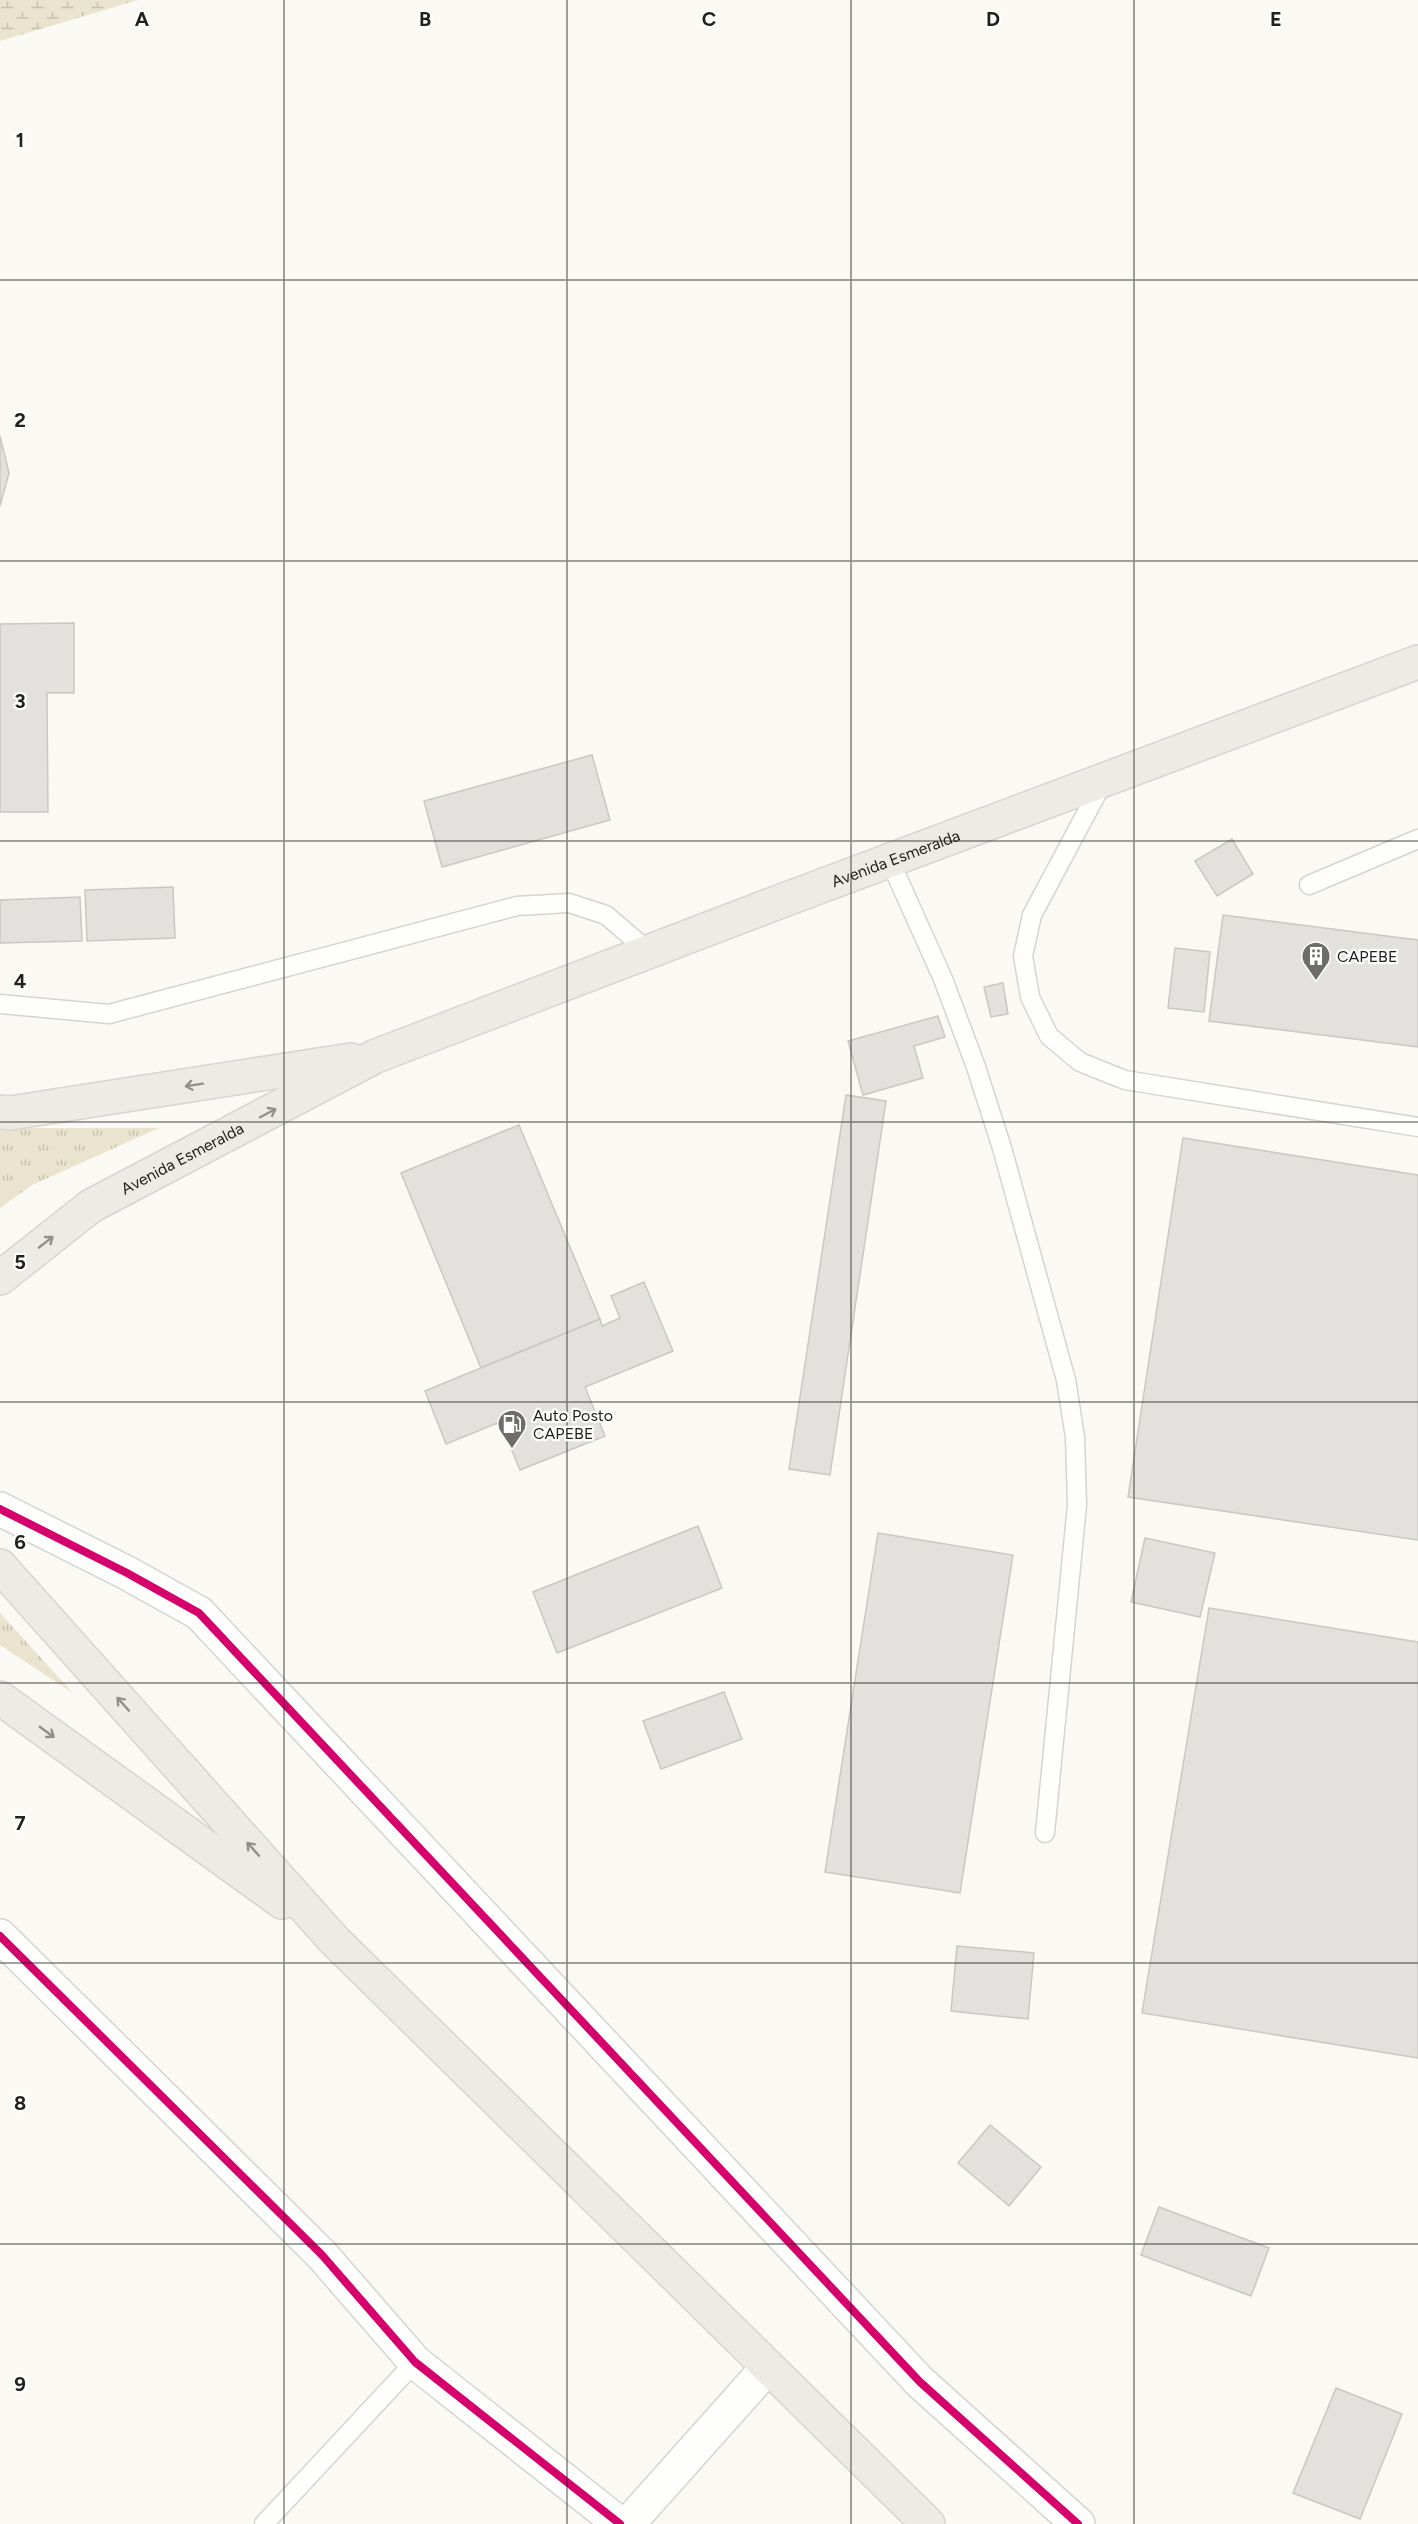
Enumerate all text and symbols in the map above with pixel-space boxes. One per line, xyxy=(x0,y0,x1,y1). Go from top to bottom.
text: A xyxy=(135,7,150,31)
text: B xyxy=(419,7,431,31)
text: C xyxy=(702,7,716,31)
text: D xyxy=(986,7,1000,31)
text: E xyxy=(1270,7,1282,31)
text: 1 xyxy=(16,128,24,152)
text: 2 xyxy=(14,408,26,432)
text: 3 xyxy=(14,689,26,713)
street label: Avenida Esmeralda xyxy=(829,825,962,891)
building icon: CAPEBE xyxy=(1300,940,1332,982)
place label: CAPEBE xyxy=(1337,947,1397,966)
text: 4 xyxy=(14,969,27,993)
one-way arrow xyxy=(185,1079,204,1090)
one-way arrow xyxy=(259,1107,277,1118)
street label: Avenida Esmeralda xyxy=(118,1118,247,1198)
one-way arrow xyxy=(37,1235,53,1248)
text: 5 xyxy=(14,1250,26,1274)
place label: Auto Posto CAPEBE xyxy=(533,1406,613,1443)
fuel station icon: Auto Posto CAPEBE xyxy=(496,1408,528,1450)
text: 6 xyxy=(14,1530,26,1554)
one-way arrow xyxy=(116,1697,130,1712)
one-way arrow xyxy=(39,1726,55,1738)
text: 7 xyxy=(14,1811,26,1835)
one-way arrow xyxy=(246,1842,260,1857)
text: 8 xyxy=(14,2091,26,2115)
text: 9 xyxy=(14,2372,26,2396)

